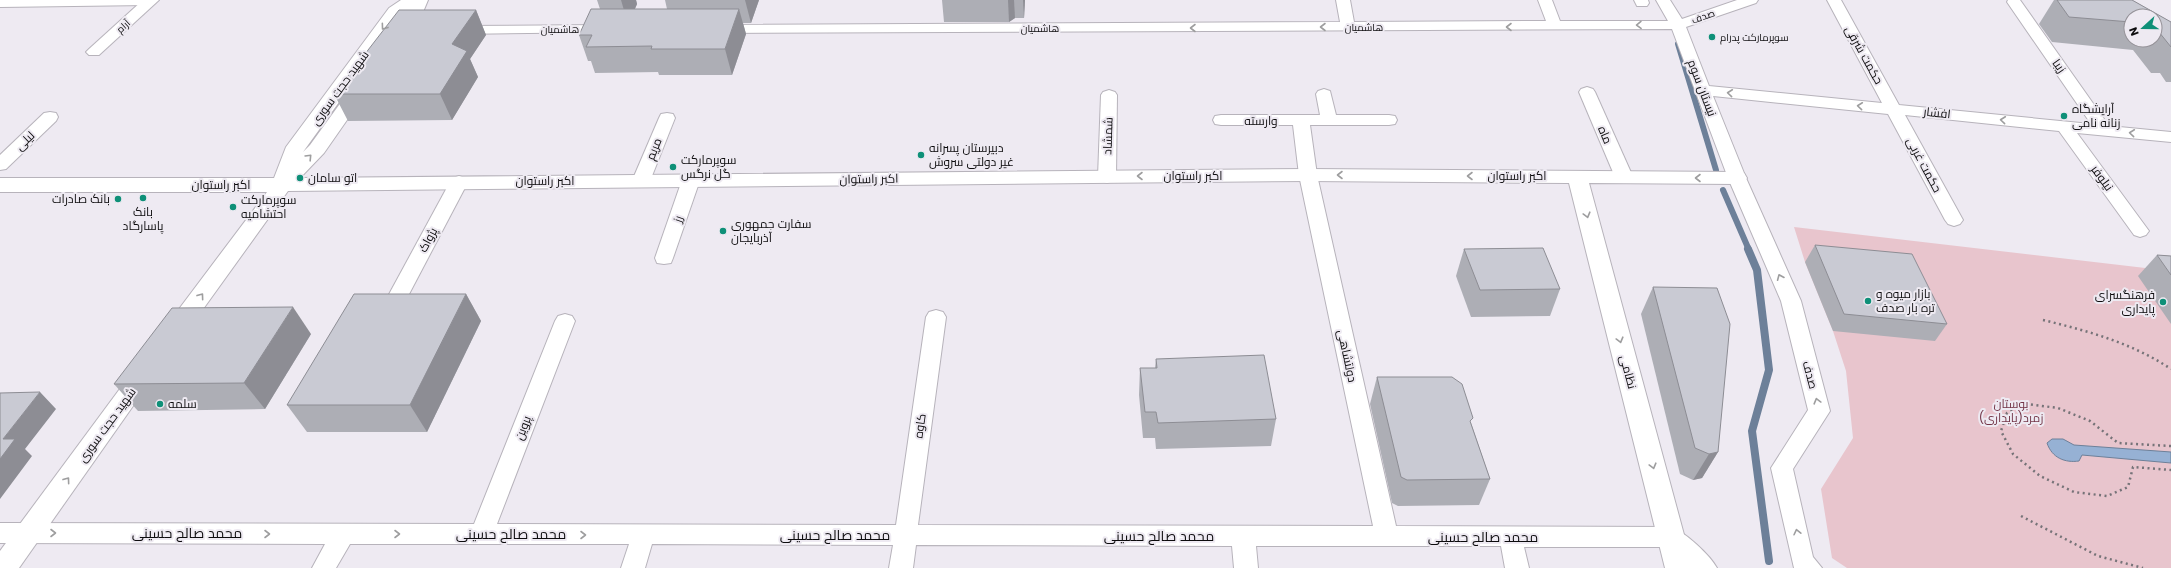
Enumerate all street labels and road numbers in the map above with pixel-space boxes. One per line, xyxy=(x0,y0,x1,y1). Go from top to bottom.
street label: صدف xyxy=(1689,5,1717,27)
street label: آرام xyxy=(113,16,134,37)
street label: هاشمیان xyxy=(1345,20,1383,35)
street label: هاشمیان xyxy=(1021,21,1059,36)
street label: هاشمیان xyxy=(541,22,579,37)
street label: حکمت شرقی xyxy=(1841,22,1888,87)
street label: شهید حجت سوری xyxy=(307,47,373,129)
street label: زیبا xyxy=(2049,55,2070,76)
street label: نیستان سوم xyxy=(1684,57,1721,119)
street label: افشار xyxy=(1921,103,1952,122)
street label: وارسته xyxy=(1244,112,1278,129)
street label: شمشاد xyxy=(1098,117,1117,155)
street label: ماه xyxy=(1594,123,1617,147)
street label: لیلی xyxy=(11,127,38,154)
street label: حکمت غربی xyxy=(1903,134,1946,195)
street label: مریم xyxy=(641,135,666,162)
street label: نیلوفر xyxy=(2087,160,2118,194)
street label: اکبر راستوان xyxy=(1163,167,1223,184)
street label: اکبر راستوان xyxy=(1487,167,1547,184)
street label: اکبر راستوان xyxy=(839,169,899,188)
street label: اکبر راستوان xyxy=(515,172,575,189)
street label: اکبر راستوان xyxy=(191,176,251,193)
street label: رز xyxy=(668,213,687,226)
street label: پژواک xyxy=(414,224,442,256)
street label: دولتشاهی xyxy=(1334,328,1361,384)
street label: نظامی xyxy=(1616,353,1641,391)
street label: صدف xyxy=(1799,359,1822,391)
street label: شهید حجت سوری xyxy=(74,384,140,466)
street label: پروین xyxy=(510,412,536,443)
street label: کاوه xyxy=(909,413,930,439)
street label: محمد صالح حسینی xyxy=(132,523,242,543)
street label: محمد صالح حسینی xyxy=(456,524,566,544)
street label: محمد صالح حسینی xyxy=(780,525,890,545)
street label: محمد صالح حسینی xyxy=(1104,526,1214,546)
street label: محمد صالح حسینی xyxy=(1428,527,1538,547)

